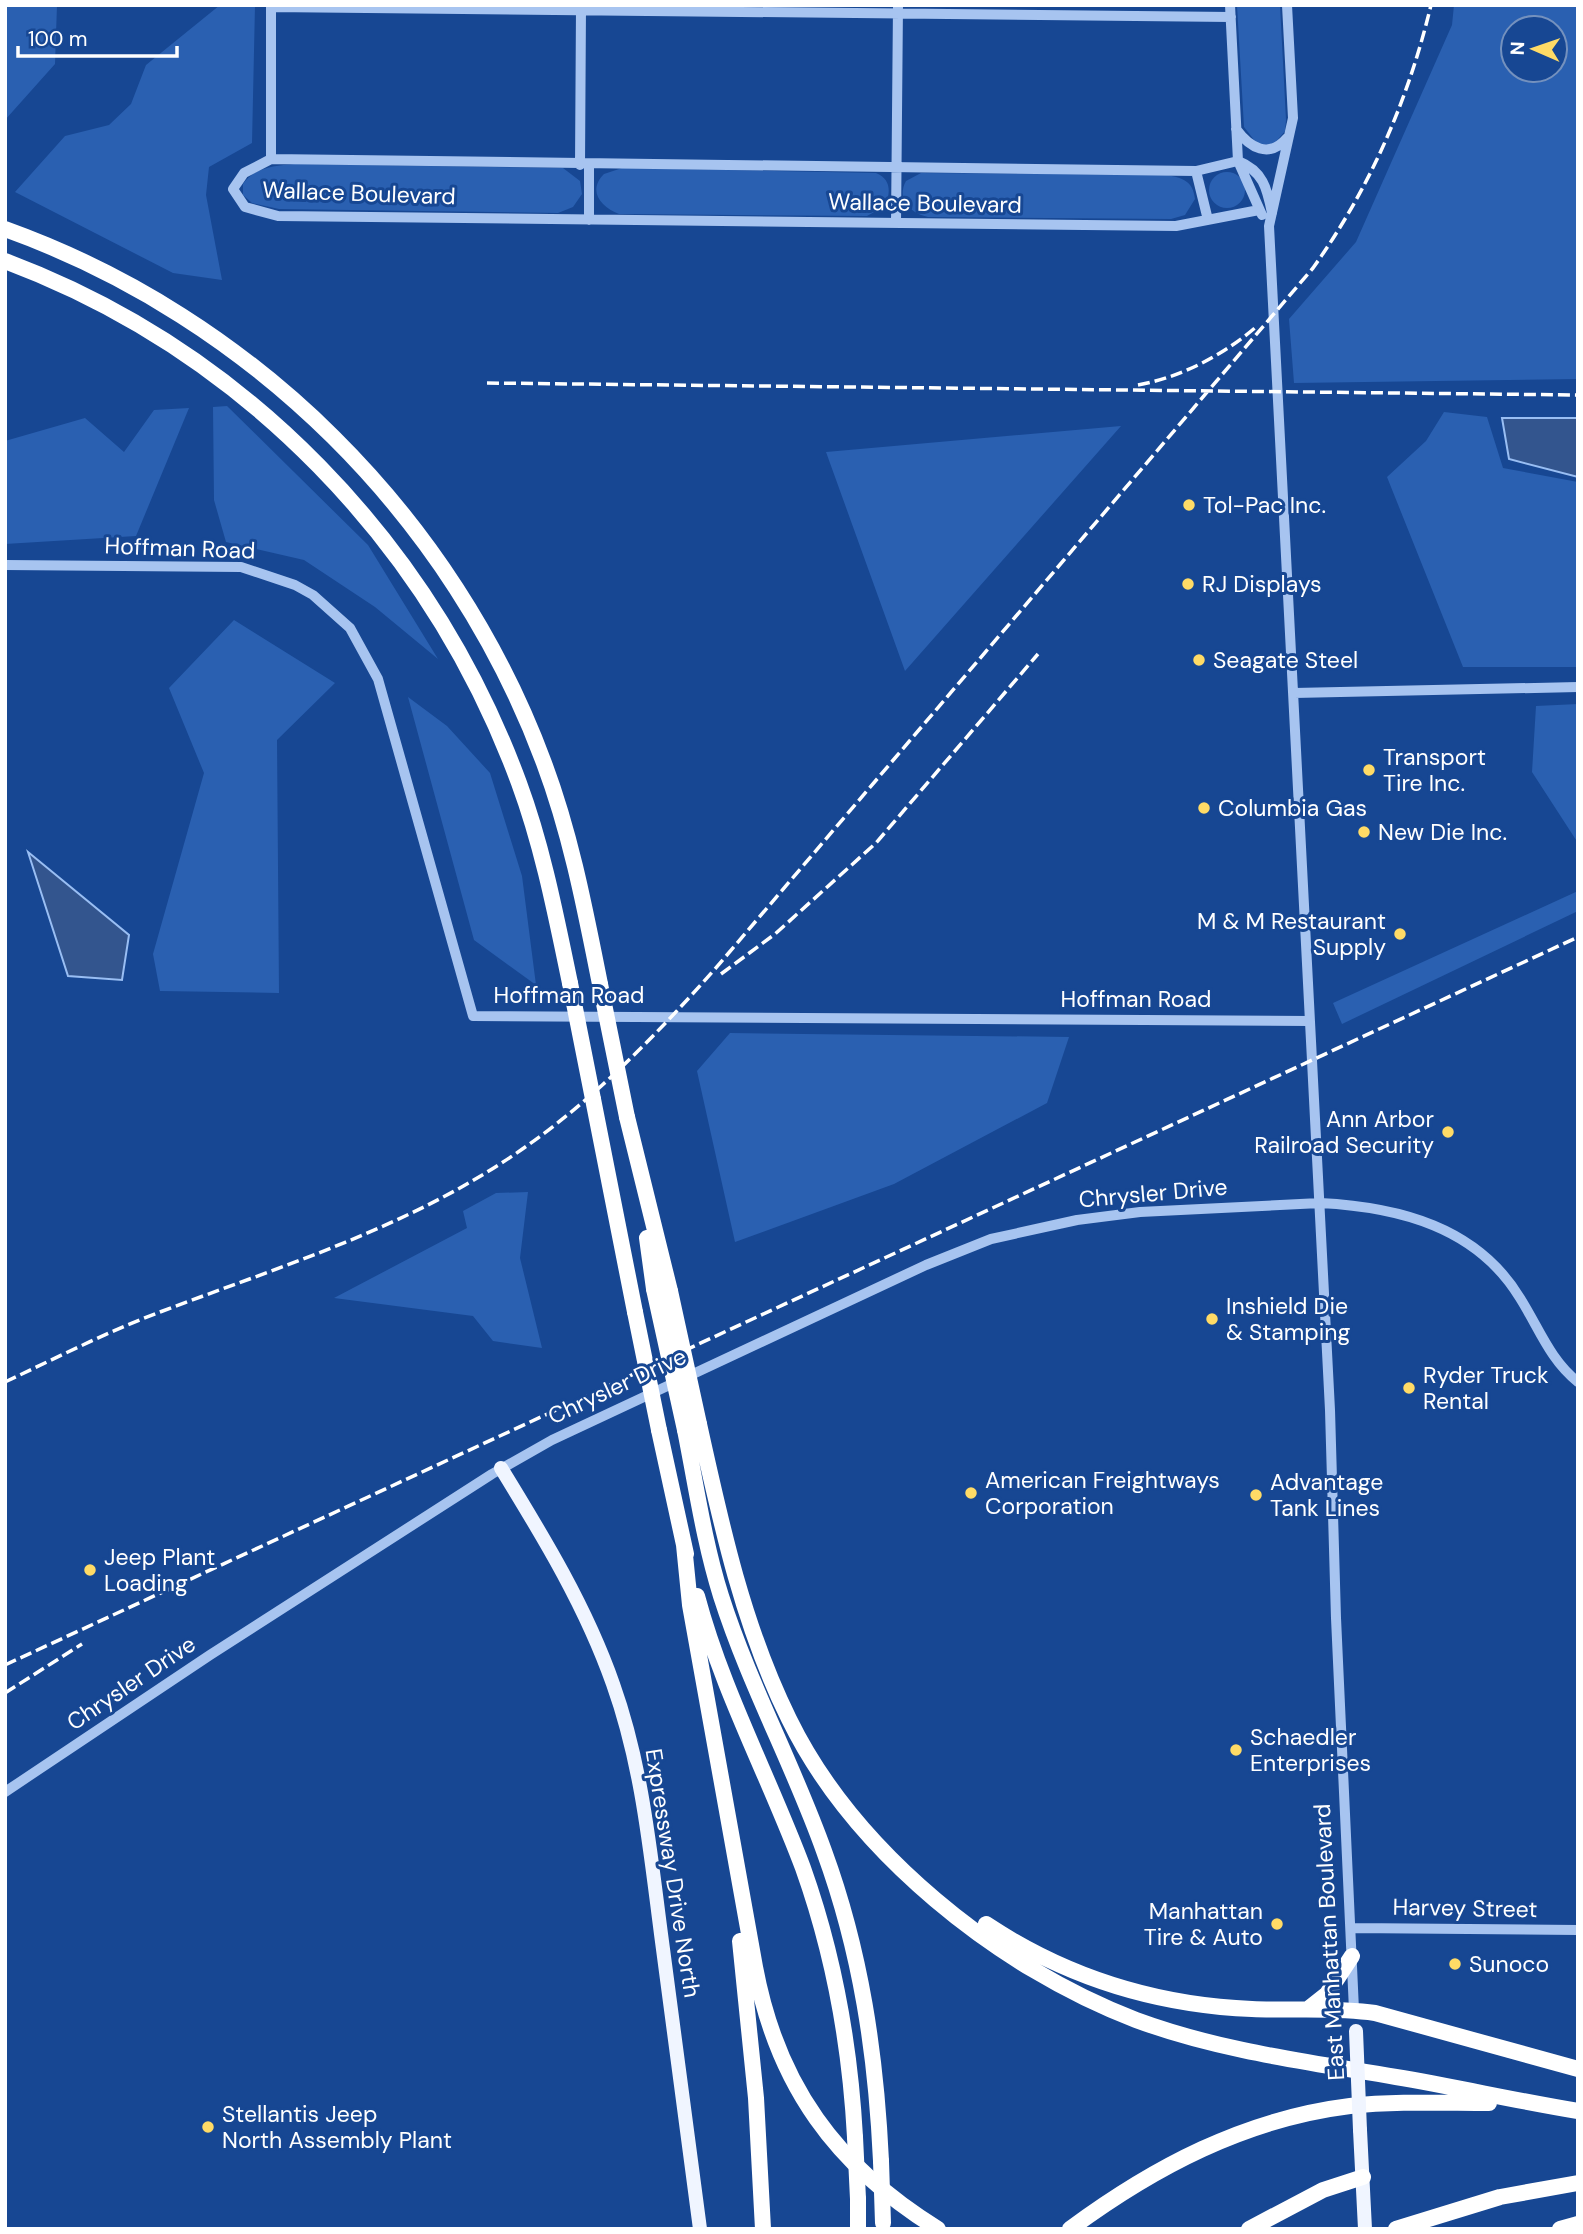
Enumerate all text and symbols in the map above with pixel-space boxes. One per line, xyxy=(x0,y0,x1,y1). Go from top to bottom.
scale bar xyxy=(18,14,177,58)
north arrow xyxy=(1499,14,1569,84)
text: 100 m xyxy=(28,25,88,53)
text: N xyxy=(1505,41,1530,56)
street label: Wallace Boulevard xyxy=(262,175,456,211)
street label: Wallace Boulevard xyxy=(828,186,1022,220)
place label: Tol-Pac Inc. xyxy=(1203,490,1326,520)
marker: Tol-Pac Inc. xyxy=(1181,497,1197,513)
street label: Hoffman Road xyxy=(104,530,256,566)
place label: RJ Displays xyxy=(1202,569,1322,599)
marker: RJ Displays xyxy=(1180,576,1196,592)
place label: Seagate Steel xyxy=(1213,645,1358,675)
marker: Seagate Steel xyxy=(1191,652,1207,668)
place label: Transport Tire Inc. xyxy=(1383,742,1486,798)
marker: Transport Tire Inc. xyxy=(1361,762,1377,778)
place label: Columbia Gas xyxy=(1218,793,1367,823)
marker: Columbia Gas xyxy=(1196,800,1212,816)
place label: New Die Inc. xyxy=(1378,817,1507,847)
marker: New Die Inc. xyxy=(1356,824,1372,840)
place label: M & M Restaurant Supply xyxy=(1197,906,1386,962)
marker: M & M Restaurant Supply xyxy=(1392,926,1408,942)
street label: Hoffman Road xyxy=(494,980,644,1010)
street label: Hoffman Road xyxy=(1061,984,1211,1014)
place label: Ann Arbor Railroad Security xyxy=(1254,1104,1434,1160)
marker: Ann Arbor Railroad Security xyxy=(1440,1124,1456,1140)
street label: Chrysler Drive xyxy=(1077,1172,1229,1214)
place label: Inshield Die & Stamping xyxy=(1226,1291,1350,1347)
marker: Inshield Die & Stamping xyxy=(1204,1311,1220,1327)
street label: Chrysler Drive xyxy=(543,1341,691,1431)
place label: Ryder Truck Rental xyxy=(1423,1360,1549,1416)
marker: Ryder Truck Rental xyxy=(1401,1380,1417,1396)
place label: American Freightways Corporation xyxy=(985,1465,1220,1521)
place label: Advantage Tank Lines xyxy=(1270,1467,1383,1523)
marker: American Freightways Corporation xyxy=(963,1485,979,1501)
marker: Advantage Tank Lines xyxy=(1248,1487,1264,1503)
place label: Jeep Plant Loading xyxy=(104,1542,215,1598)
marker: Jeep Plant Loading xyxy=(82,1562,98,1578)
street label: Chrysler Drive xyxy=(61,1629,201,1737)
place label: Schaedler Enterprises xyxy=(1250,1722,1371,1778)
marker: Schaedler Enterprises xyxy=(1228,1742,1244,1758)
street label: Expressway Drive North xyxy=(638,1746,708,2000)
street label: East Manhattan Boulevard xyxy=(1307,1803,1351,2081)
street label: Harvey Street xyxy=(1392,1892,1538,1924)
place label: Manhattan Tire & Auto xyxy=(1144,1896,1263,1952)
marker: Manhattan Tire & Auto xyxy=(1269,1916,1285,1932)
place label: Sunoco xyxy=(1469,1949,1549,1979)
marker: Sunoco xyxy=(1447,1956,1463,1972)
place label: Stellantis Jeep North Assembly Plant xyxy=(222,2099,452,2155)
marker: Stellantis Jeep North Assembly Plant xyxy=(200,2119,216,2135)

